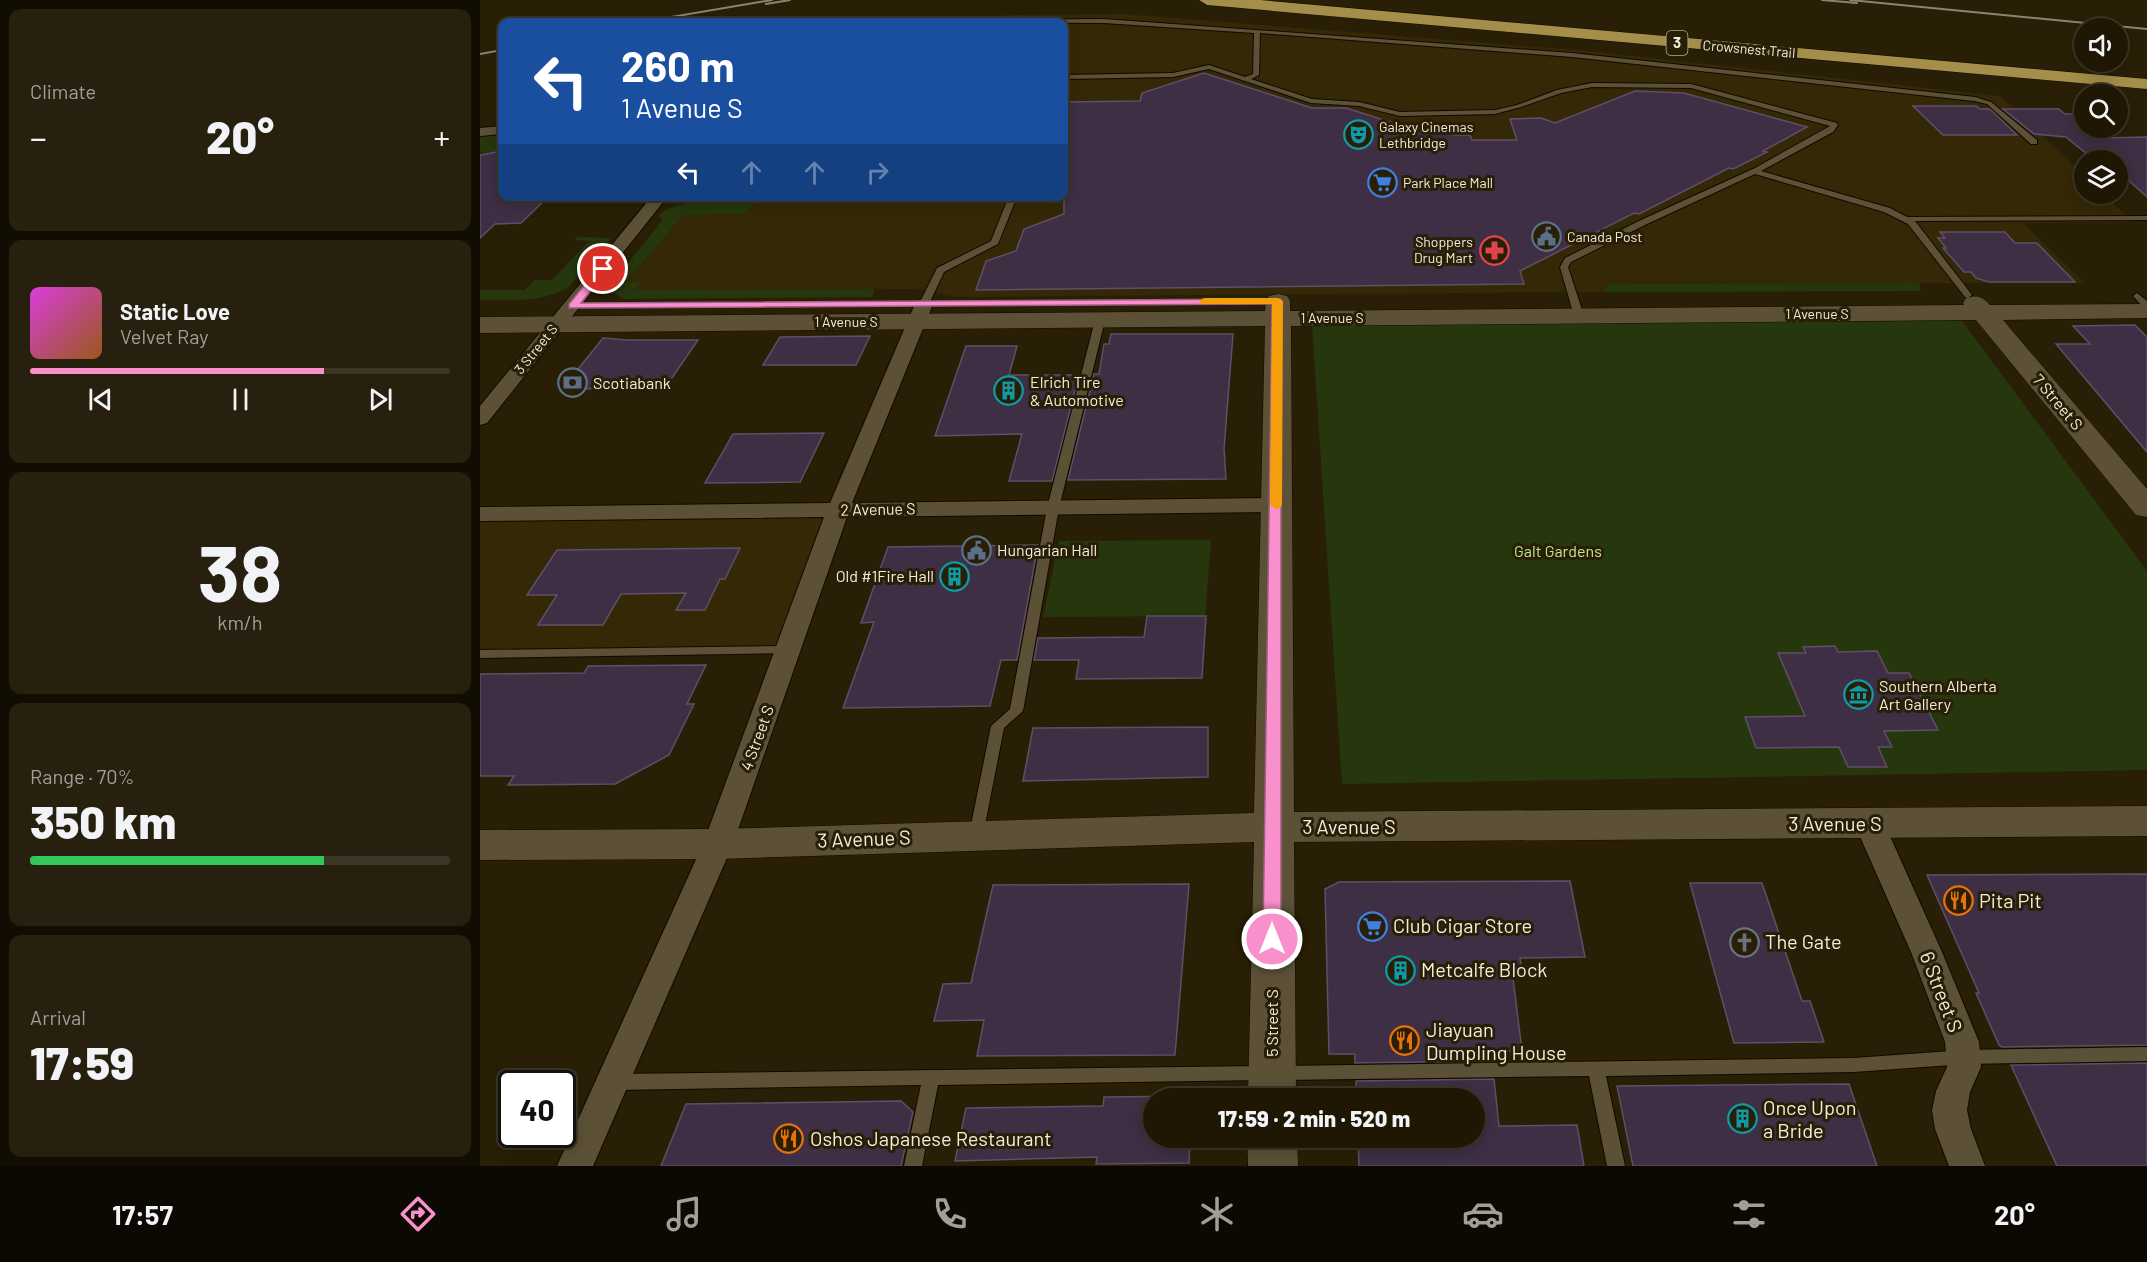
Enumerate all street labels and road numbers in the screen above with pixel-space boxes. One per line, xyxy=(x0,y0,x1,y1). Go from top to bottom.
road number: 3 xyxy=(1666,31,1688,55)
street label: Crowsnest Trail xyxy=(1702,36,1796,61)
street label: 1 Avenue S xyxy=(1785,305,1849,322)
street label: 1 Avenue S xyxy=(1300,309,1364,326)
street label: 1 Avenue S xyxy=(814,313,878,330)
street label: 3 Street S xyxy=(510,320,561,377)
street label: 7 Street S xyxy=(2030,370,2087,433)
street label: 2 Avenue S xyxy=(840,498,916,519)
street label: 4 Street S xyxy=(736,703,777,773)
street label: 3 Avenue S xyxy=(1788,811,1882,835)
street label: 3 Avenue S xyxy=(1302,814,1396,838)
street label: 3 Avenue S xyxy=(817,824,911,852)
street label: 6 Street S xyxy=(1916,948,1968,1035)
street label: 5 Street S xyxy=(1262,989,1281,1057)

